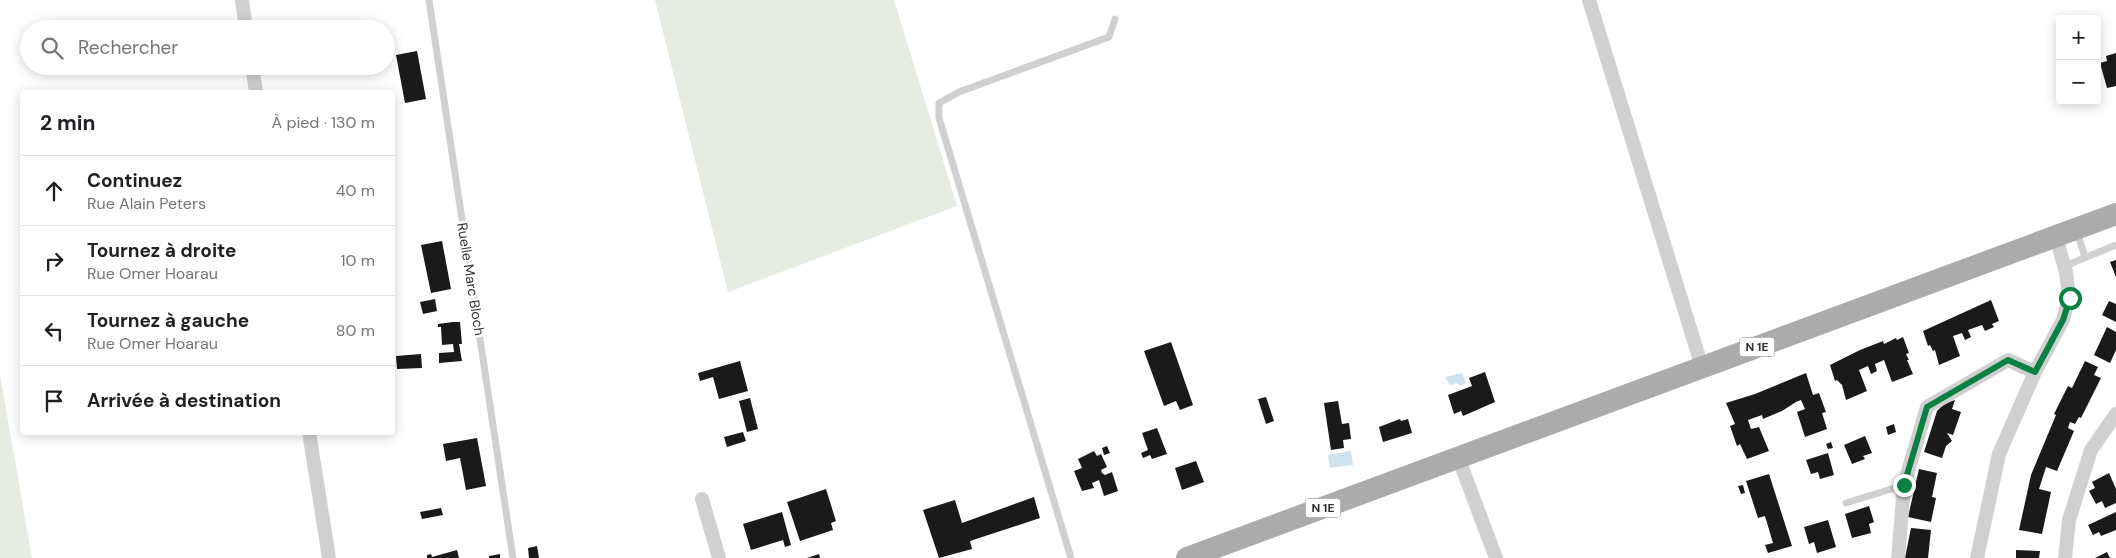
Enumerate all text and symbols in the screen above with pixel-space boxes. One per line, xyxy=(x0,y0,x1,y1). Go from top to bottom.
map controls xyxy=(2056,15,2101,105)
button: + xyxy=(2056,15,2101,60)
search box xyxy=(20,20,395,75)
icon: search xyxy=(38,34,66,62)
text: Rechercher xyxy=(78,35,178,60)
button: − xyxy=(2056,60,2101,105)
text: 2 min xyxy=(40,109,96,137)
text: À pied · 130 m xyxy=(272,112,375,133)
text: Continuez xyxy=(87,168,182,193)
icon: ahead xyxy=(40,177,68,205)
text: 40 m xyxy=(336,180,375,201)
text: Rue Alain Peters xyxy=(87,193,206,214)
street label: Ruelle Marc Bloch xyxy=(453,221,489,337)
text: Tournez à droite xyxy=(87,238,237,263)
icon: right xyxy=(40,247,68,275)
text: 10 m xyxy=(341,250,375,271)
text: Rue Omer Hoarau xyxy=(87,263,218,284)
route start xyxy=(2059,287,2082,310)
text: Tournez à gauche xyxy=(87,308,249,333)
icon: left xyxy=(40,317,68,345)
text: 80 m xyxy=(336,320,375,341)
text: Rue Omer Hoarau xyxy=(87,333,218,354)
road number: N 1E xyxy=(1740,338,1774,357)
icon: arrive xyxy=(40,387,68,415)
text: Arrivée à destination xyxy=(87,388,281,413)
route end xyxy=(1893,474,1916,497)
road number: N 1E xyxy=(1306,498,1340,518)

